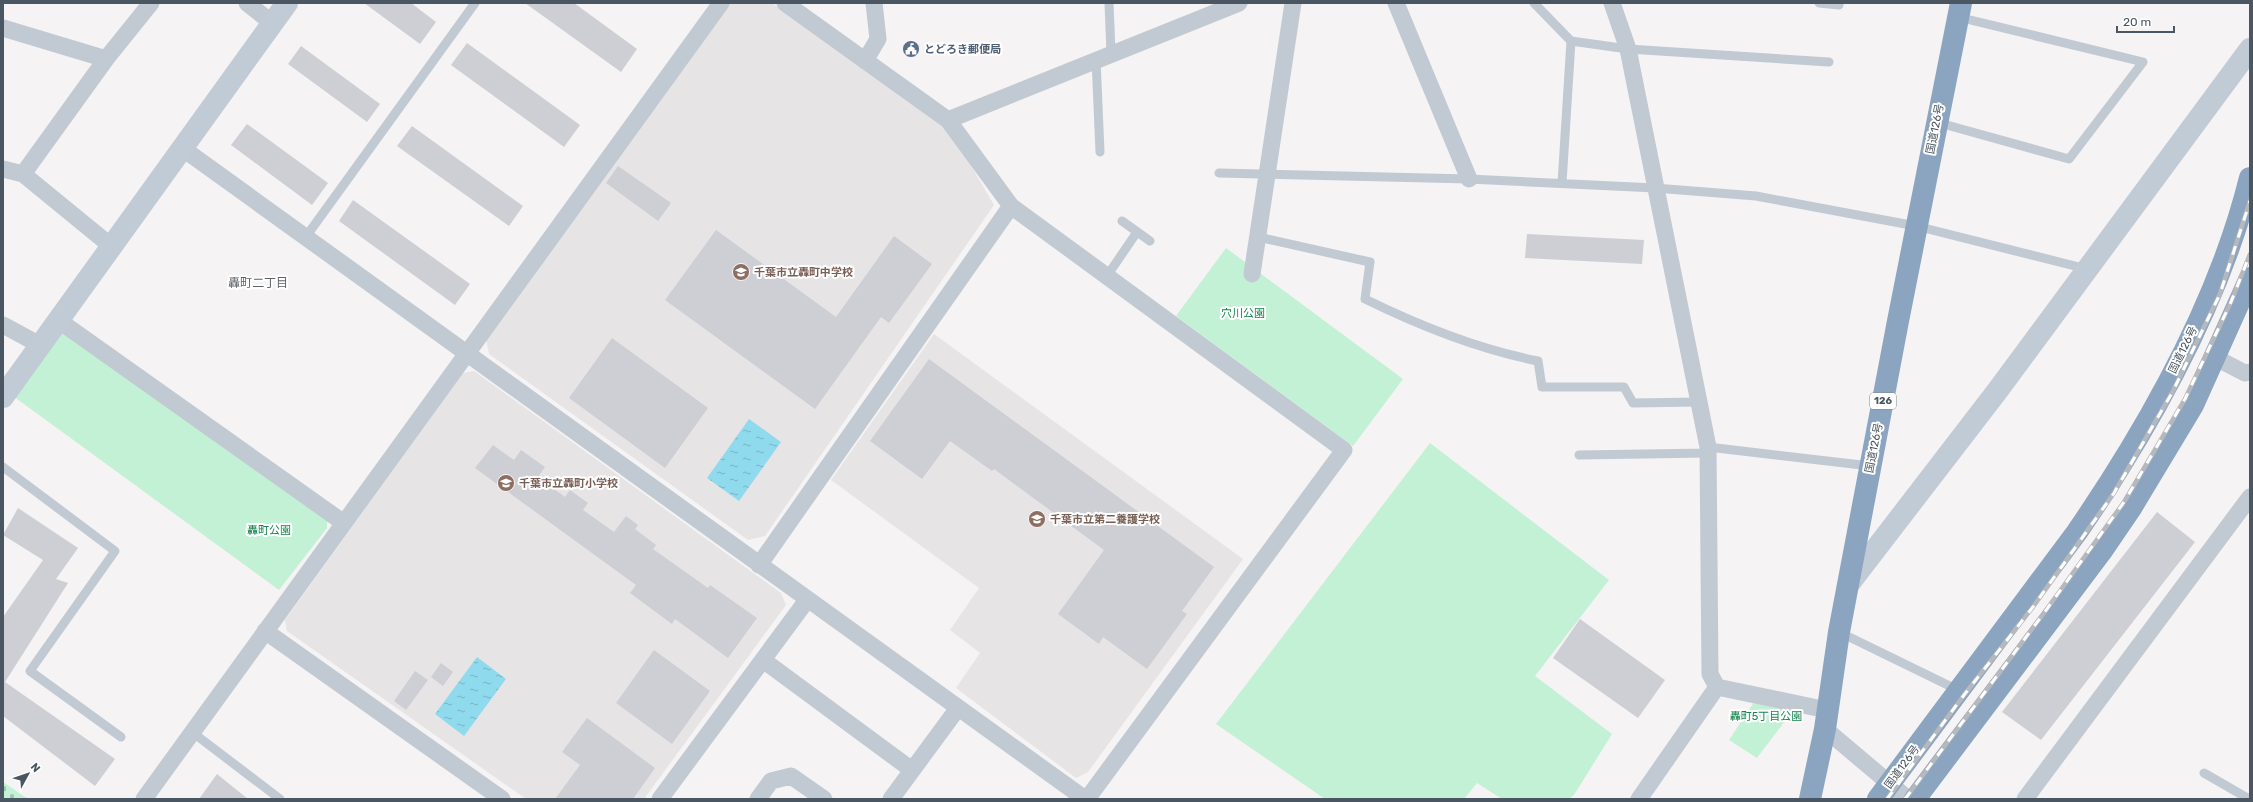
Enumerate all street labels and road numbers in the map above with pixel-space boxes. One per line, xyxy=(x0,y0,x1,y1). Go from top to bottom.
street label: 国道126号 xyxy=(1924,103,1946,155)
street label: 国道126号 xyxy=(2166,324,2200,376)
road number: 126 xyxy=(1870,393,1896,409)
street label: 国道126号 xyxy=(1863,422,1885,474)
street label: 国道126号 xyxy=(1882,743,1922,791)

